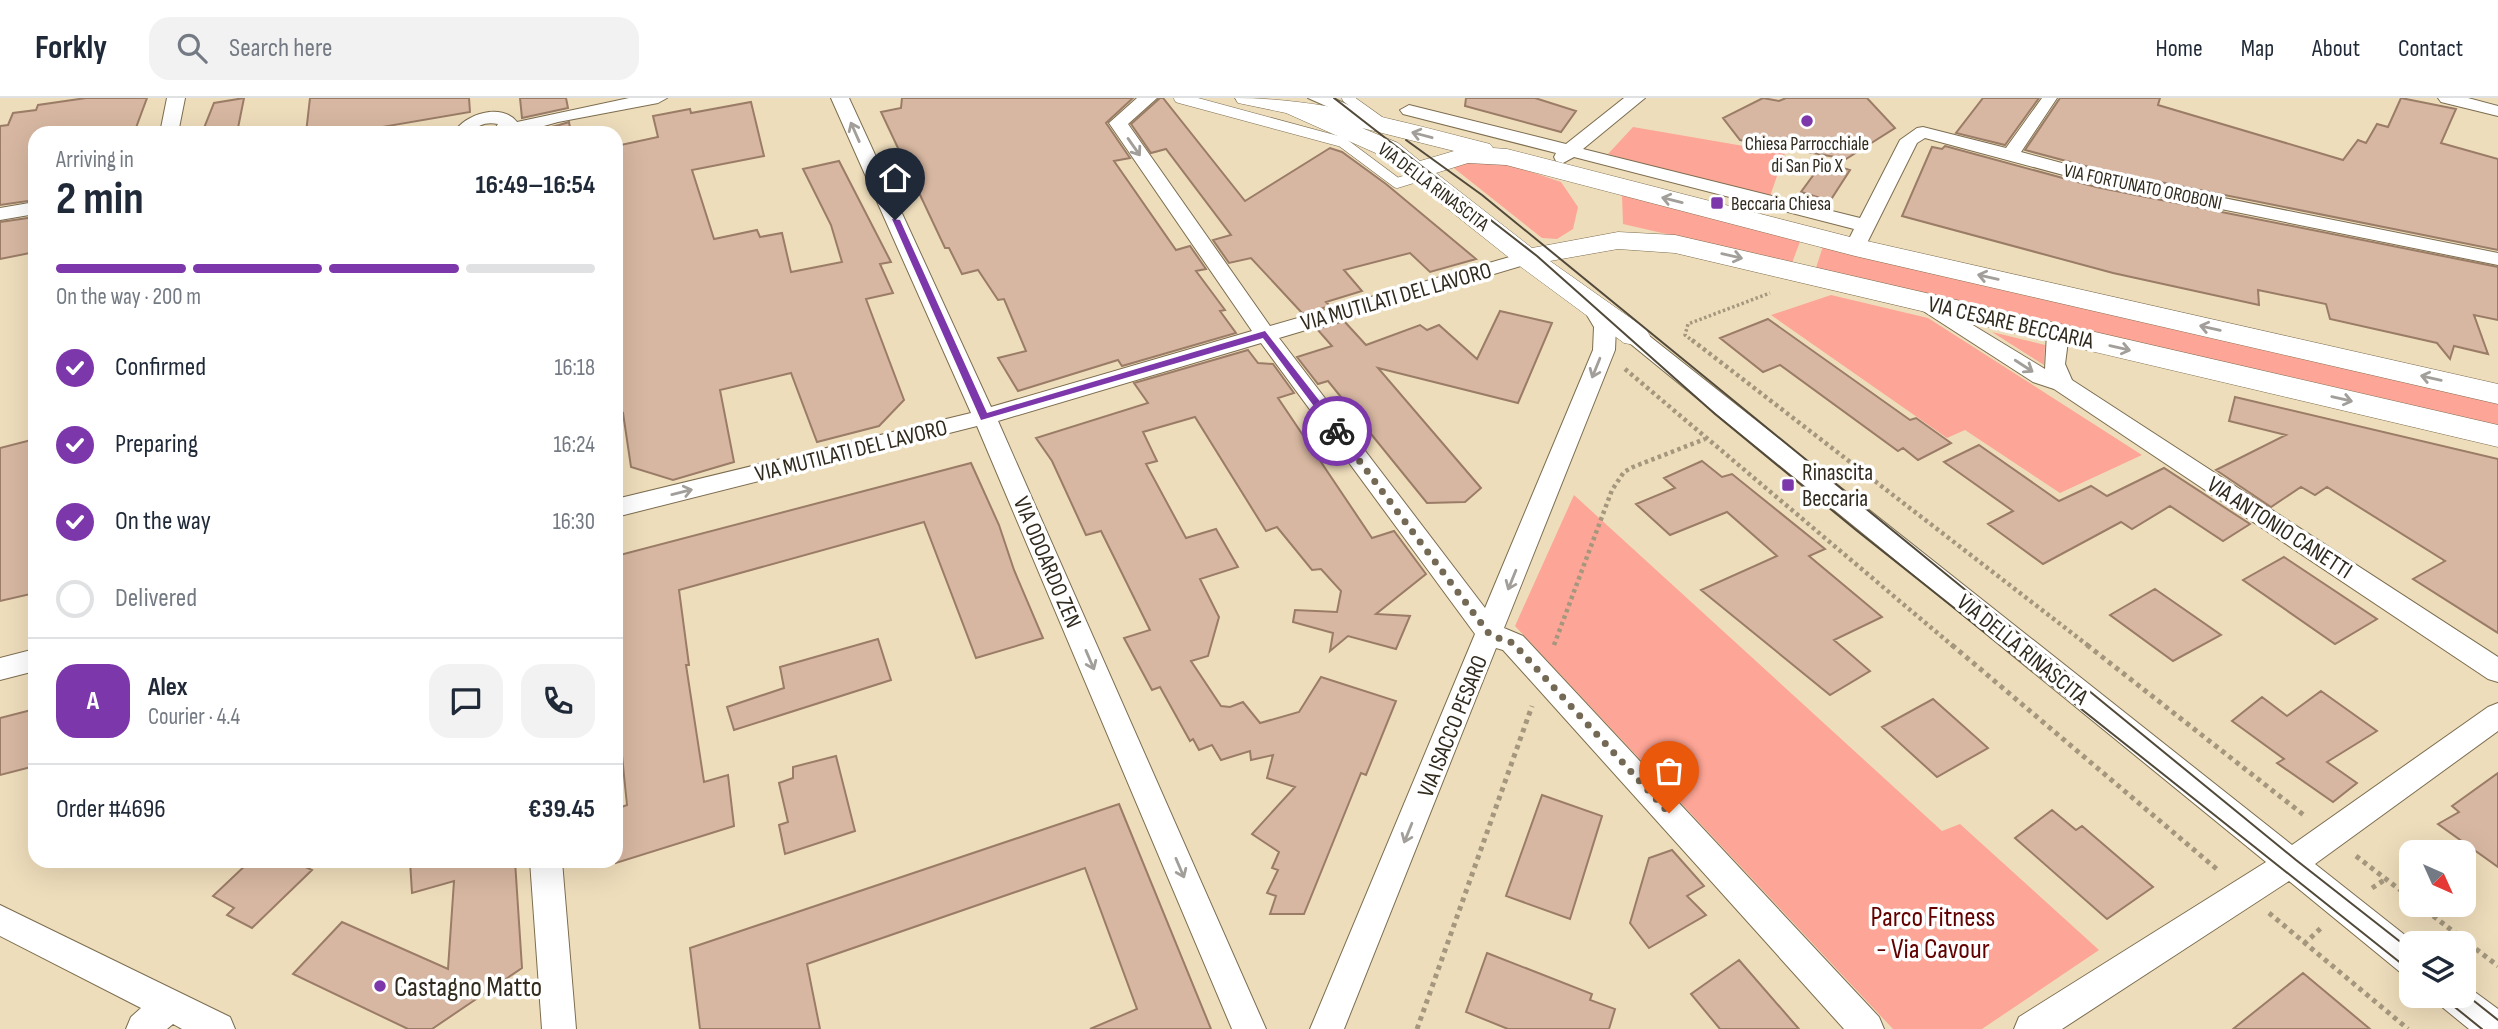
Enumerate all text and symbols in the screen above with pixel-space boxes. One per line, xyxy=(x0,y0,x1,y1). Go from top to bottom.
search box xyxy=(149,17,639,80)
text: Forkly xyxy=(35,28,107,68)
icon: search xyxy=(173,29,211,67)
text: Search here xyxy=(229,33,332,64)
text: Home xyxy=(2155,34,2203,63)
text: Map xyxy=(2241,34,2274,63)
text: About xyxy=(2312,34,2360,63)
text: Contact xyxy=(2398,34,2463,63)
marker: Chiesa Parrocchiale di San Pio X xyxy=(1799,113,1815,129)
one-way arrow xyxy=(848,122,861,143)
one-way arrow xyxy=(1411,128,1434,141)
place label: Chiesa Parrocchiale di San Pio X xyxy=(1745,133,1869,178)
one-way arrow xyxy=(1127,137,1141,156)
street label: VIA DELLA RINASCITA xyxy=(1373,138,1494,237)
text: Arriving in xyxy=(56,146,134,174)
pin xyxy=(865,148,925,220)
icon: home xyxy=(876,159,914,197)
street label: VIA FORTUNATO OROBONI xyxy=(2061,159,2224,215)
text: 16:49–16:54 xyxy=(475,170,595,201)
text: 2 min xyxy=(56,172,144,227)
one-way arrow xyxy=(1661,193,1684,206)
place label: Beccaria Chiesa xyxy=(1731,193,1831,216)
marker: Beccaria Chiesa xyxy=(1709,195,1725,211)
one-way arrow xyxy=(1720,250,1743,264)
street label: VIA MUTILATI DEL LAVORO xyxy=(1298,256,1495,338)
one-way arrow xyxy=(1977,270,2000,284)
text: On the way · 200 m xyxy=(56,283,201,311)
street label: VIA CESARE BECCARIA xyxy=(1925,290,2096,356)
one-way arrow xyxy=(2199,321,2222,334)
one-way arrow xyxy=(2108,342,2131,355)
icon: check xyxy=(56,349,94,387)
text: Confirmed xyxy=(115,352,206,383)
text: 16:18 xyxy=(554,354,595,382)
one-way arrow xyxy=(1589,357,1602,379)
one-way arrow xyxy=(2013,359,2033,373)
one-way arrow xyxy=(2421,371,2443,384)
one-way arrow xyxy=(2330,393,2353,406)
courier xyxy=(1302,396,1372,466)
icon: bike xyxy=(1318,412,1356,450)
street label: VIA MUTILATI DEL LAVORO xyxy=(752,414,950,488)
icon: check xyxy=(56,426,94,464)
text: Preparing xyxy=(115,429,198,460)
text: 16:24 xyxy=(554,431,595,459)
place label: Rinascita Beccaria xyxy=(1802,459,1873,513)
street label: VIA ANTONIO CANETTI xyxy=(2202,471,2357,585)
marker: Rinascita Beccaria xyxy=(1780,477,1796,493)
one-way arrow xyxy=(670,485,693,498)
street label: VIA ODOARDO ZEN xyxy=(1007,493,1087,632)
icon: check xyxy=(56,503,94,541)
text: On the way xyxy=(115,506,211,537)
text: 16:30 xyxy=(553,508,595,536)
one-way arrow xyxy=(1505,568,1518,590)
text: Delivered xyxy=(115,583,197,614)
street label: VIA DELLA RINASCITA xyxy=(1951,588,2094,711)
one-way arrow xyxy=(1084,648,1097,670)
street label: VIA ISACCO PESARO xyxy=(1412,651,1494,801)
button: chat xyxy=(429,664,503,738)
button: phone xyxy=(521,664,595,738)
text: Alex xyxy=(148,672,188,703)
text: A xyxy=(87,686,99,717)
text: Courier · 4.4 xyxy=(148,703,240,731)
pin xyxy=(1639,741,1699,813)
icon: bag xyxy=(1650,752,1688,790)
text: Order #4696 xyxy=(56,794,166,825)
text: €39.45 xyxy=(528,794,595,825)
one-way arrow xyxy=(1401,822,1414,844)
north arrow xyxy=(2399,840,2476,917)
map controls xyxy=(2399,840,2476,1008)
one-way arrow xyxy=(1174,857,1187,879)
park label: Parco Fitness - Via Cavour xyxy=(1871,901,1995,966)
button: layers xyxy=(2399,931,2476,1008)
place label: Castagno Matto xyxy=(394,971,542,1004)
marker: Castagno Matto xyxy=(372,978,388,994)

